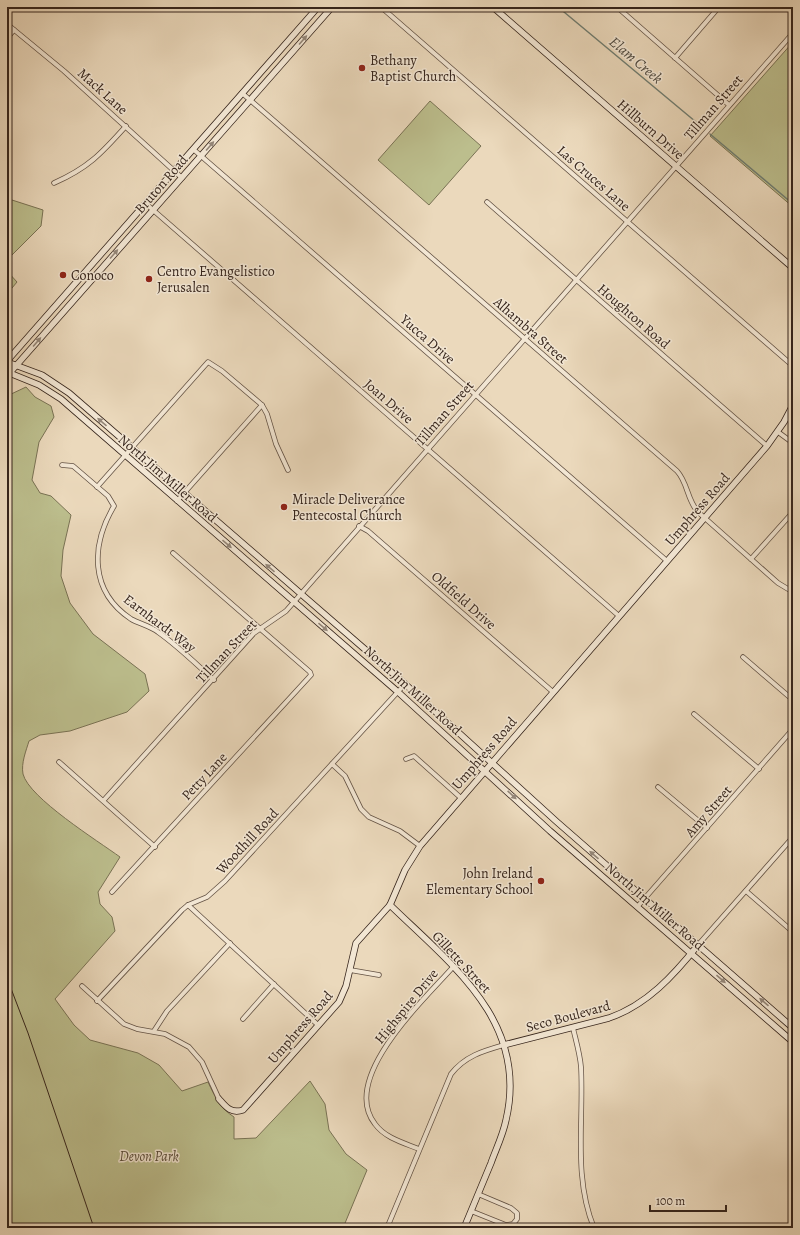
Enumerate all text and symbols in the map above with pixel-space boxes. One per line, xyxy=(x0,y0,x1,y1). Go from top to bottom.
water label: Elam Creek xyxy=(605,32,667,88)
one-way arrow xyxy=(298,35,308,45)
place label: Bethany Baptist Church xyxy=(370,51,457,86)
marker: Bethany Baptist Church xyxy=(357,63,367,73)
street label: Mack Lane xyxy=(73,64,132,119)
street label: Tillman Street xyxy=(680,70,747,144)
street label: Hillburn Drive xyxy=(613,95,688,164)
one-way arrow xyxy=(205,141,214,151)
street label: Las Cruces Lane xyxy=(553,141,634,216)
street label: Bruton Road xyxy=(130,150,193,218)
one-way arrow xyxy=(110,249,119,259)
place label: Centro Evangelistico Jerusalen xyxy=(157,262,275,297)
place label: Conoco xyxy=(71,266,114,285)
marker: Conoco xyxy=(58,270,68,280)
marker: Centro Evangelistico Jerusalen xyxy=(144,274,154,284)
street label: Houghton Road xyxy=(593,280,674,354)
street label: Alhambra Street xyxy=(489,292,572,368)
street label: Yucca Drive xyxy=(395,310,459,369)
one-way arrow xyxy=(32,337,42,347)
street label: Joan Drive xyxy=(360,375,417,428)
street label: Tillman Street xyxy=(411,376,478,450)
one-way arrow xyxy=(97,418,107,427)
street label: North Jim Miller Road xyxy=(114,430,222,527)
street label: Umphress Road xyxy=(661,469,735,550)
place label: Miracle Deliverance Pentecostal Church xyxy=(292,490,405,525)
marker: Miracle Deliverance Pentecostal Church xyxy=(279,502,289,512)
one-way arrow xyxy=(222,540,233,549)
one-way arrow xyxy=(265,564,276,573)
street label: Oldfield Drive xyxy=(427,567,500,634)
street label: Earnhardt Way xyxy=(120,590,200,657)
street label: Tillman Street xyxy=(192,615,261,687)
one-way arrow xyxy=(318,622,327,631)
street label: North Jim Miller Road xyxy=(360,641,466,740)
street label: Umphress Road xyxy=(448,713,522,794)
street label: Petty Lane xyxy=(177,748,231,804)
street label: Amy Street xyxy=(680,781,736,842)
one-way arrow xyxy=(507,790,517,800)
street label: Woodhill Road xyxy=(211,804,283,879)
one-way arrow xyxy=(589,850,599,859)
street label: North Jim Miller Road xyxy=(601,858,709,955)
place label: John Ireland Elementary School xyxy=(426,864,534,899)
marker: John Ireland Elementary School xyxy=(536,876,546,886)
street label: Gillette Street xyxy=(428,927,496,998)
street label: Highspire Drive xyxy=(370,965,443,1048)
one-way arrow xyxy=(716,974,726,984)
street label: Umphress Road xyxy=(264,987,338,1068)
street label: Seco Boulevard xyxy=(524,996,613,1037)
one-way arrow xyxy=(758,998,769,1007)
park label: Devon Park xyxy=(119,1147,179,1166)
scale bar xyxy=(650,1187,726,1213)
text: 100 m xyxy=(656,1193,685,1209)

